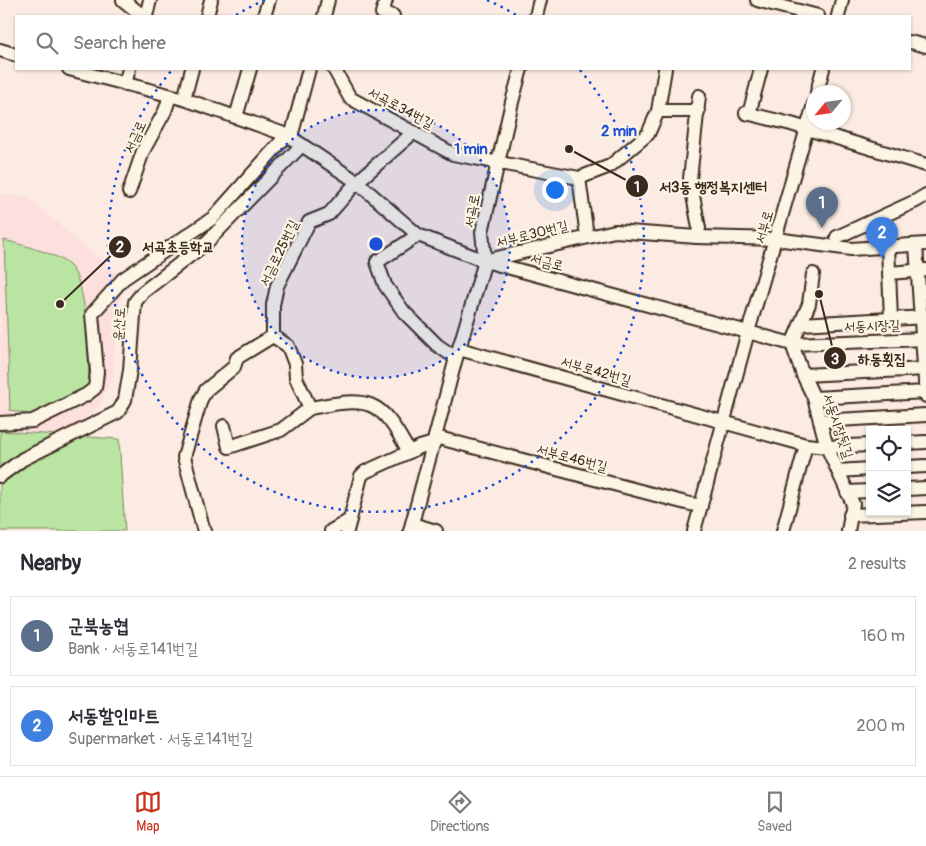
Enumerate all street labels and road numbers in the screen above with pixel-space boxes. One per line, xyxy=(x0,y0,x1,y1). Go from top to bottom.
street label: 서곡로34번길 xyxy=(365,84,438,133)
street label: 서금로 xyxy=(120,118,150,156)
street label: 서곡로 xyxy=(460,193,484,229)
street label: 서부로 xyxy=(751,208,777,246)
street label: 서금로25번길 xyxy=(256,216,303,289)
street label: 서부로30번길 xyxy=(494,217,571,251)
street label: 서금로 xyxy=(528,249,566,275)
street label: 윤산로 xyxy=(109,307,129,341)
street label: 서동시장길 xyxy=(844,316,901,335)
street label: 서부로42번길 xyxy=(559,353,634,389)
street label: 서동시장뒷길 xyxy=(819,391,857,461)
street label: 서부로46번길 xyxy=(535,440,610,476)

